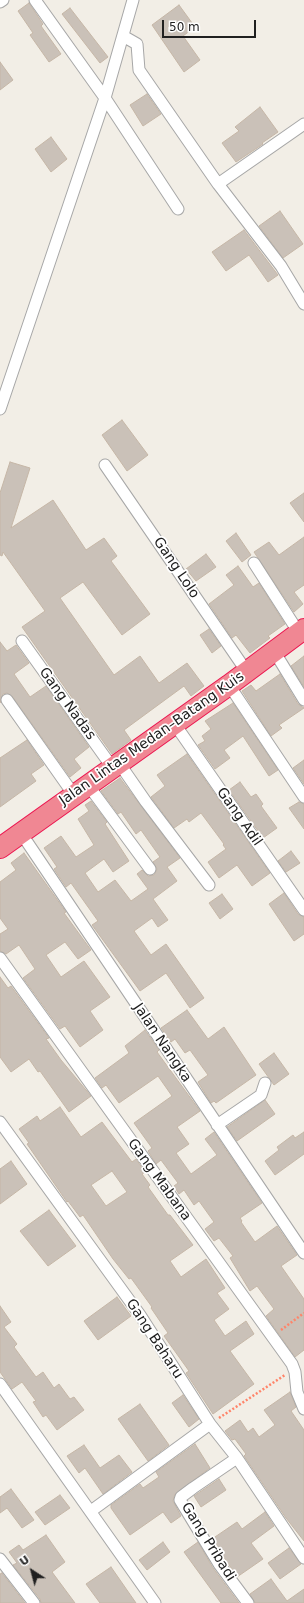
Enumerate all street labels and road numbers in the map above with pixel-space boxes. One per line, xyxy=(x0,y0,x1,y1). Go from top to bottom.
street label: Gang Lolo xyxy=(149,534,203,602)
street label: Gang Nadas xyxy=(35,664,99,744)
street label: Jalan Lintas Medan–Batang Kuis xyxy=(56,668,248,810)
street label: Gang Adil xyxy=(213,784,265,850)
street label: Jalan Nangka xyxy=(129,1000,195,1086)
street label: Gang Mabana xyxy=(124,1136,194,1224)
street label: Gang Baharu xyxy=(122,1296,186,1382)
street label: Gang Pribadi xyxy=(177,1500,239,1584)

